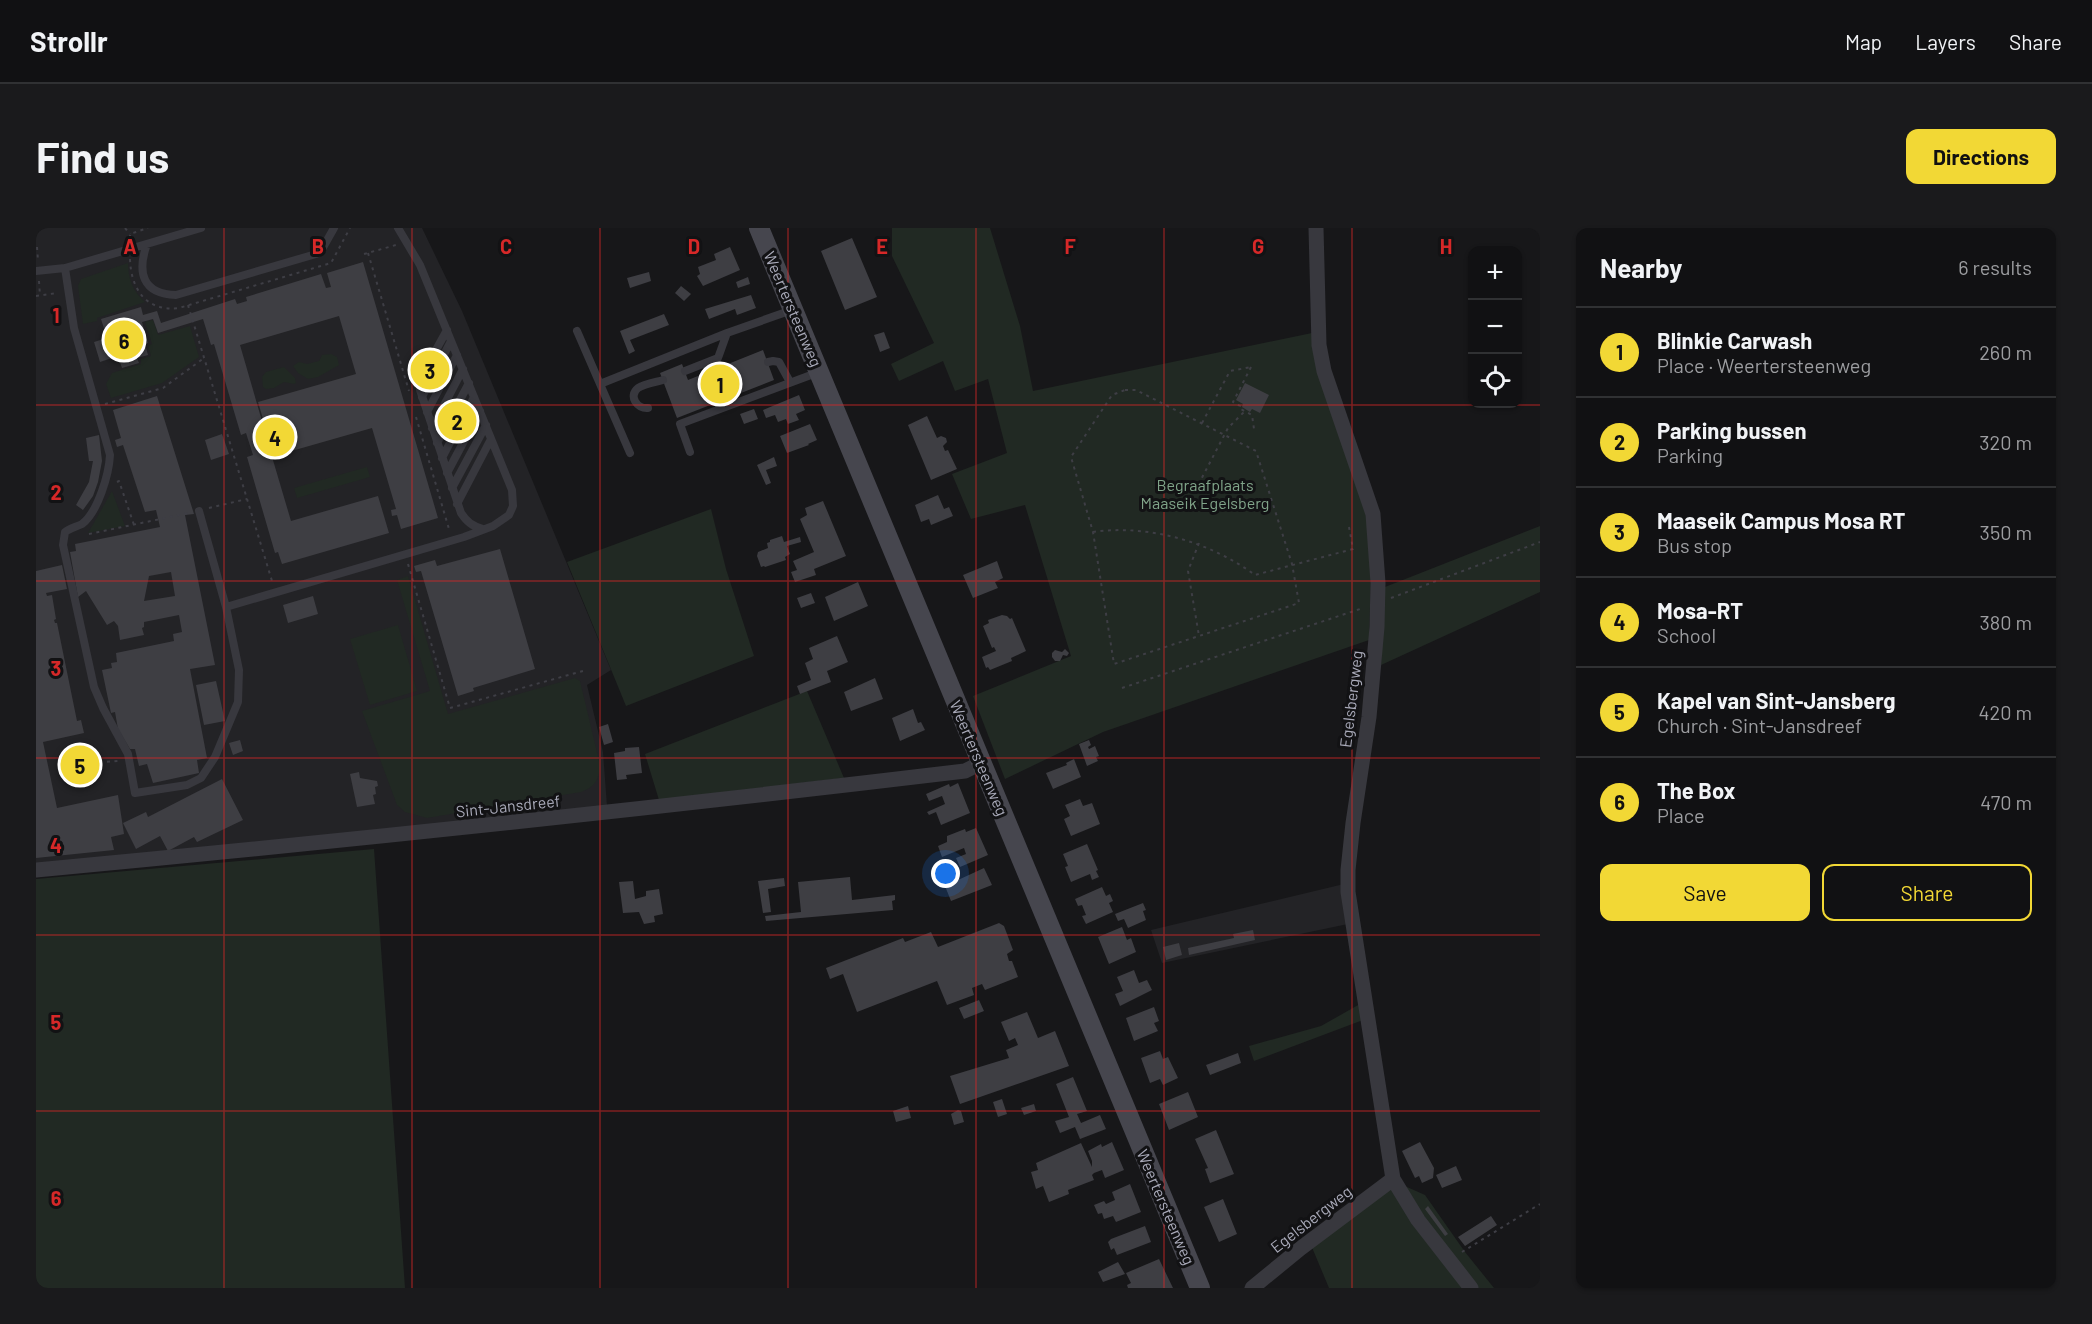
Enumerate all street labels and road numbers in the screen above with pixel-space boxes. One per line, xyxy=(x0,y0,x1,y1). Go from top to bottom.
street label: Weertersteenweg xyxy=(761,248,826,369)
street label: Egelsbergweg xyxy=(1335,649,1366,749)
street label: Weertersteenweg xyxy=(947,697,1012,818)
street label: Sint-Jansdreef xyxy=(455,791,561,820)
street label: Weertersteenweg xyxy=(1134,1146,1199,1267)
street label: Egelsbergweg xyxy=(1266,1181,1355,1256)

